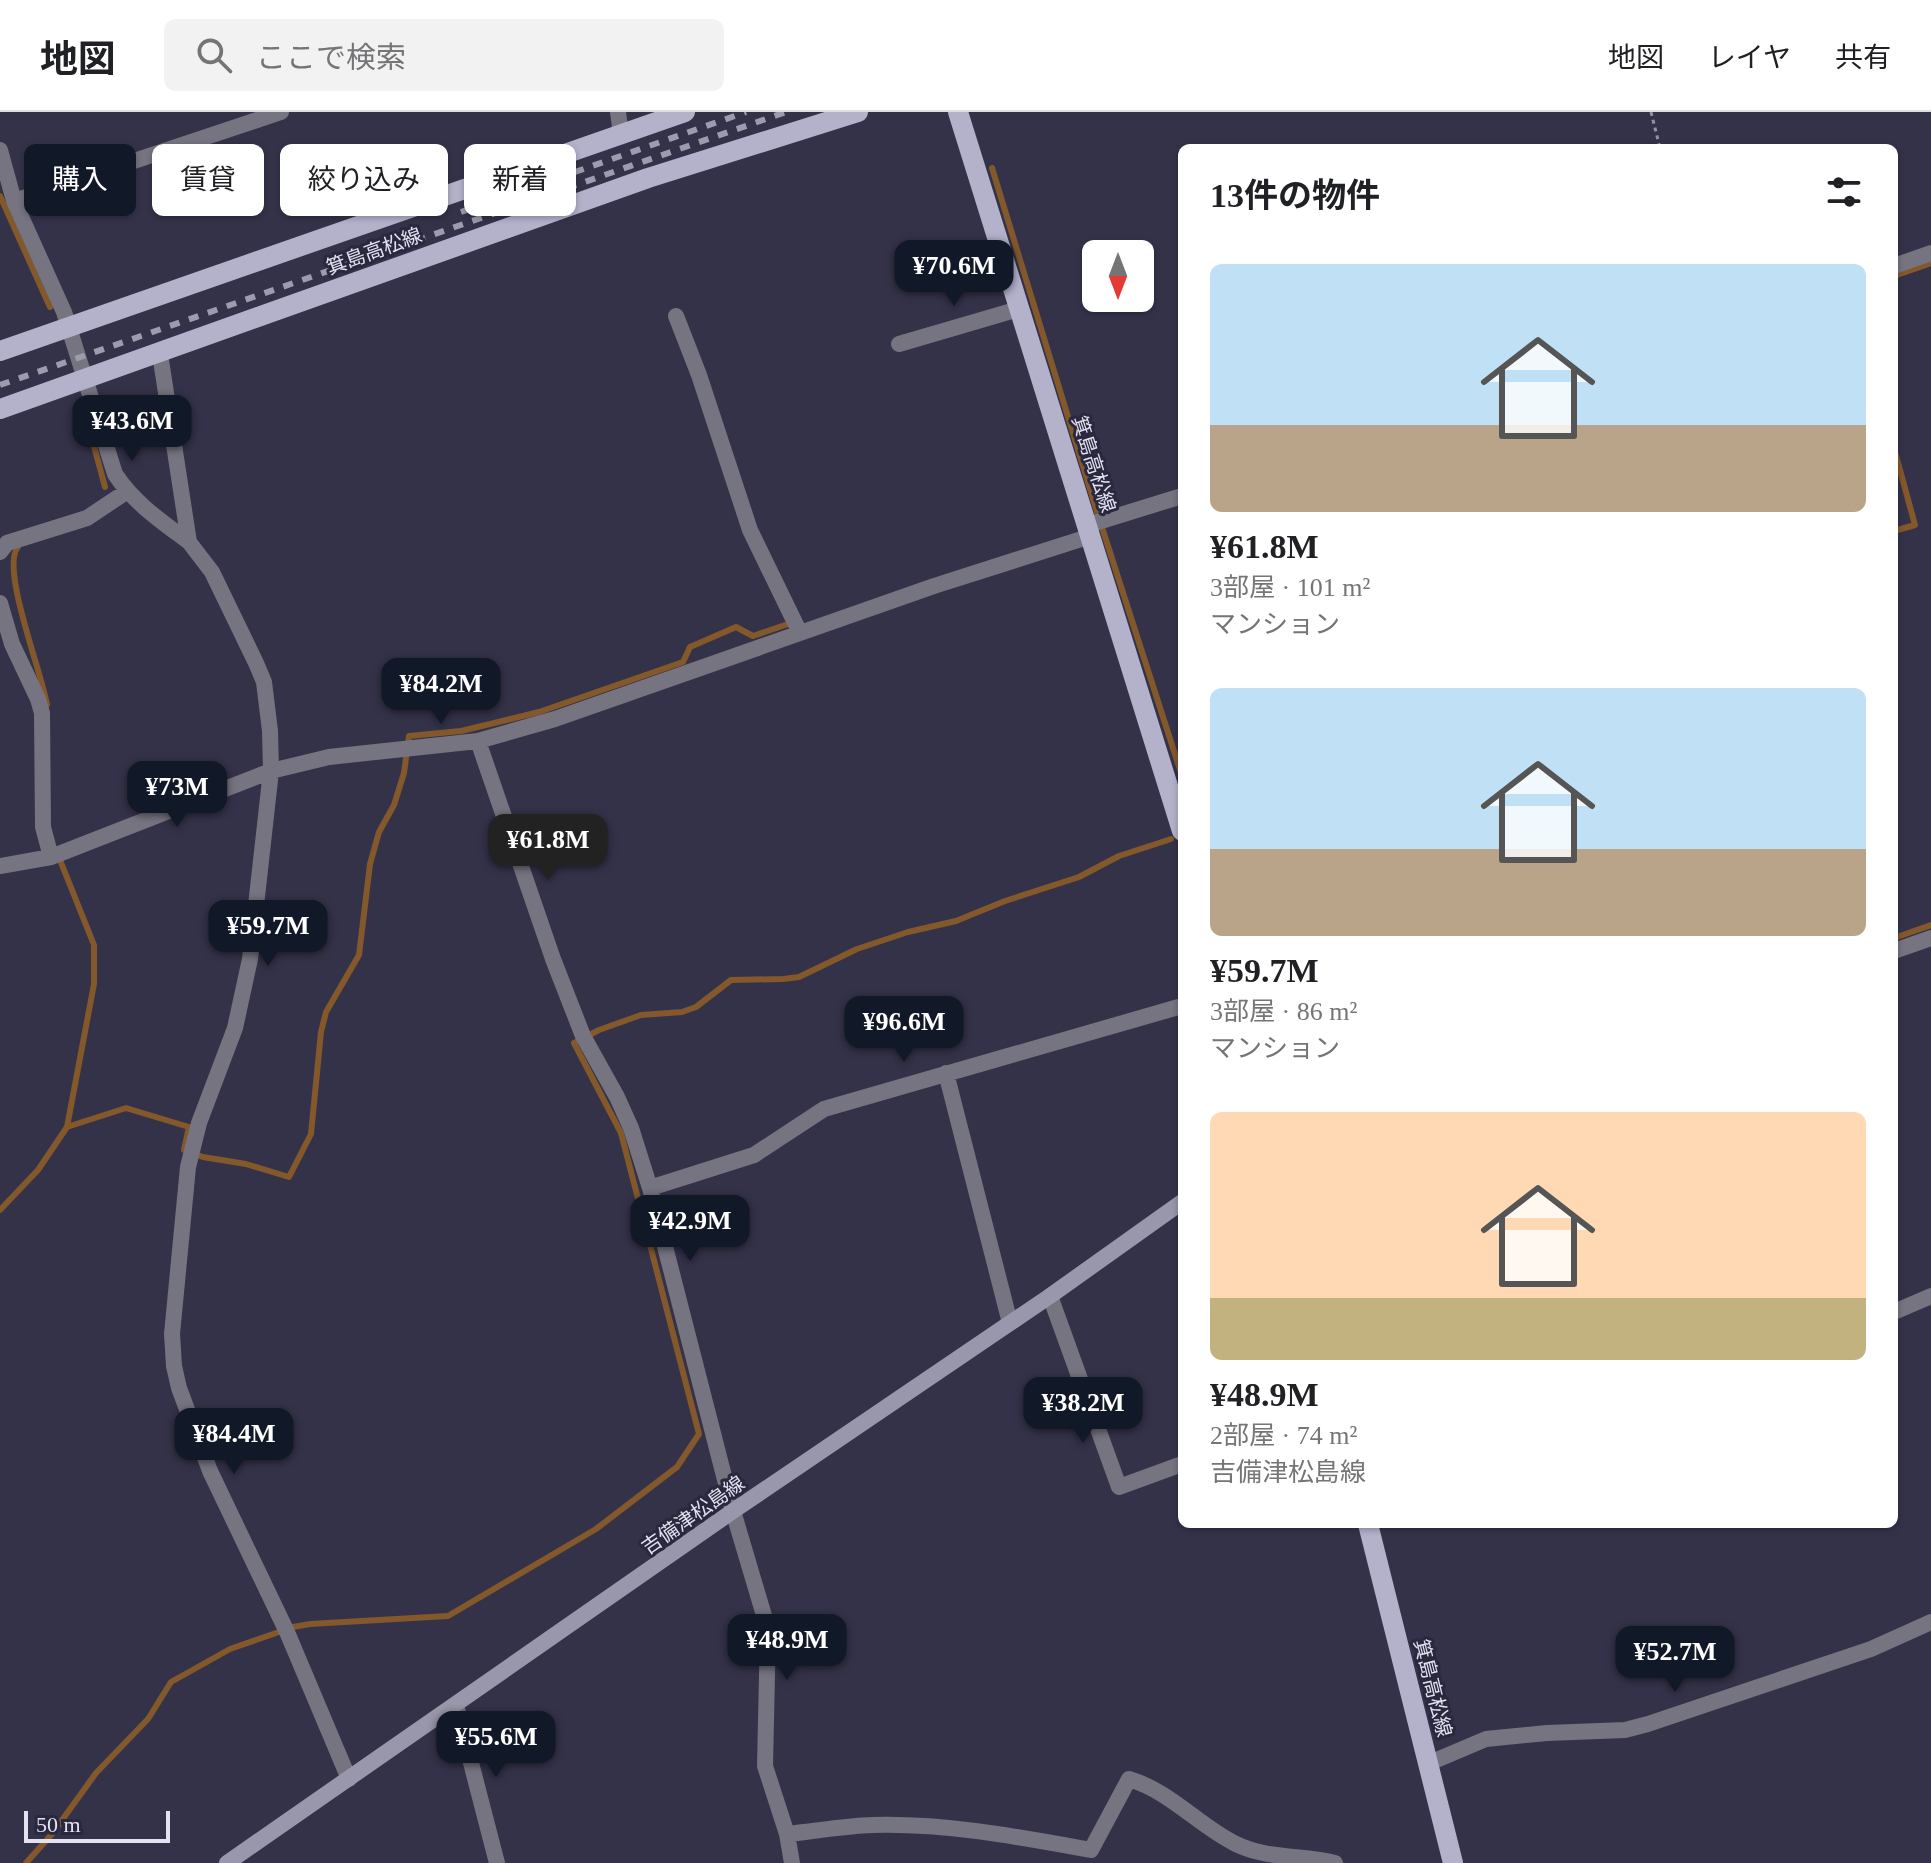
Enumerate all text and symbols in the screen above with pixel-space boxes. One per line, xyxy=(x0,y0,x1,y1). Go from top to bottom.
search box xyxy=(164,19,724,91)
icon: search xyxy=(192,33,236,77)
text: 地図 xyxy=(40,38,116,80)
text: ここで検索 xyxy=(256,41,406,74)
text: 地図 xyxy=(1608,42,1664,73)
text: レイヤ xyxy=(1708,42,1791,73)
text: 共有 xyxy=(1835,42,1891,73)
chip: 購入 xyxy=(24,144,136,216)
chip: 賃貸 xyxy=(152,144,264,216)
chip: 絞り込み xyxy=(280,144,448,216)
chip: 新着 xyxy=(464,144,576,216)
icon: filters xyxy=(1822,170,1866,214)
text: 13件の物件 xyxy=(1210,177,1380,214)
street label: 箕島高松線 xyxy=(323,224,425,278)
pin: ¥70.6M xyxy=(889,240,1019,308)
north arrow xyxy=(1082,240,1154,312)
map controls xyxy=(1082,240,1154,312)
text: ¥70.6M xyxy=(912,251,996,280)
icon: home xyxy=(1466,316,1610,460)
pin: ¥43.6M xyxy=(67,395,197,463)
text: ¥43.6M xyxy=(90,406,174,435)
street label: 箕島高松線 xyxy=(1068,413,1120,515)
text: ¥61.8M xyxy=(1210,528,1319,565)
text: 3部屋 · 101 m² xyxy=(1210,573,1370,602)
text: マンション xyxy=(1210,610,1340,639)
pin: ¥84.2M xyxy=(376,658,506,726)
text: ¥84.2M xyxy=(399,669,483,698)
icon: home xyxy=(1466,740,1610,884)
pin: ¥73M xyxy=(130,761,224,829)
text: ¥73M xyxy=(145,772,209,801)
pin: ¥61.8M xyxy=(483,814,613,882)
text: ¥61.8M xyxy=(506,825,590,854)
pin: ¥59.7M xyxy=(203,900,333,968)
text: ¥59.7M xyxy=(226,911,310,940)
text: ¥59.7M xyxy=(1210,952,1319,989)
pin: ¥96.6M xyxy=(839,996,969,1064)
text: 3部屋 · 86 m² xyxy=(1210,997,1357,1026)
text: ¥96.6M xyxy=(862,1007,946,1036)
text: マンション xyxy=(1210,1034,1340,1063)
icon: home xyxy=(1466,1164,1610,1308)
pin: ¥42.9M xyxy=(625,1195,755,1263)
text: ¥42.9M xyxy=(648,1206,732,1235)
text: ¥48.9M xyxy=(1210,1376,1319,1413)
pin: ¥38.2M xyxy=(1018,1377,1148,1445)
text: ¥38.2M xyxy=(1041,1388,1125,1417)
pin: ¥84.4M xyxy=(169,1408,299,1476)
text: ¥84.4M xyxy=(192,1419,276,1448)
text: 2部屋 · 74 m² xyxy=(1210,1421,1357,1450)
text: 吉備津松島線 xyxy=(1210,1458,1366,1487)
street label: 吉備津松島線 xyxy=(638,1472,748,1558)
pin: ¥48.9M xyxy=(722,1614,852,1682)
text: ¥48.9M xyxy=(745,1625,829,1654)
pin: ¥52.7M xyxy=(1610,1626,1740,1694)
street label: 箕島高松線 xyxy=(1410,1637,1456,1739)
text: ¥52.7M xyxy=(1633,1637,1717,1666)
pin: ¥55.6M xyxy=(431,1711,561,1779)
text: ¥55.6M xyxy=(454,1722,538,1751)
scale bar xyxy=(24,1807,170,1843)
text: 50 m xyxy=(36,1812,81,1837)

